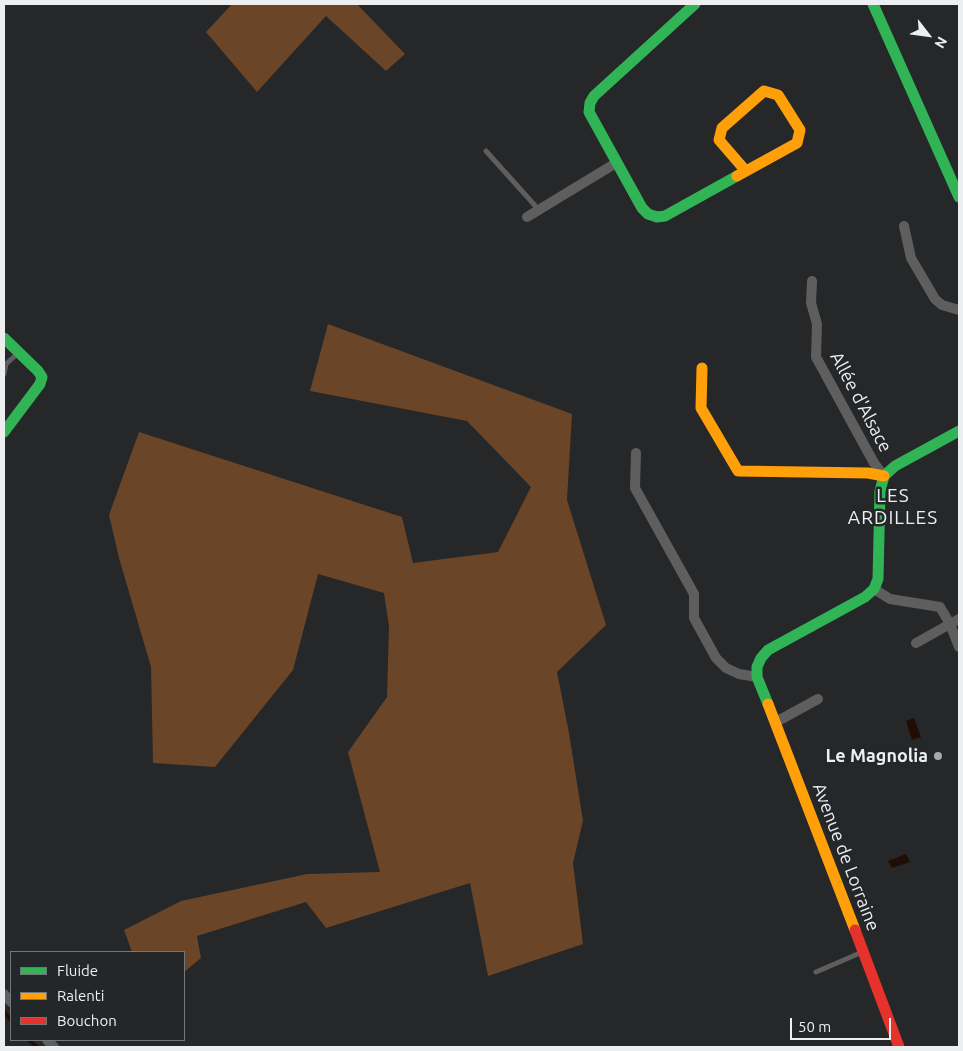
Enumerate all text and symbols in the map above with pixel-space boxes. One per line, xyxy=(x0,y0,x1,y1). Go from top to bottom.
north arrow xyxy=(903,10,953,60)
text: N xyxy=(931,34,951,51)
street label: Allée d'Alsace xyxy=(826,348,896,456)
district label: LES ARDILLES xyxy=(847,485,939,529)
place label: Le Magnolia xyxy=(825,745,928,767)
marker: Le Magnolia xyxy=(932,750,944,762)
street label: Avenue de Lorraine xyxy=(808,780,884,934)
legend xyxy=(10,951,185,1041)
text: Fluide xyxy=(57,962,98,979)
text: Ralenti xyxy=(57,987,104,1004)
scale bar xyxy=(793,1008,894,1040)
text: Bouchon xyxy=(57,1012,117,1029)
text: 50 m xyxy=(798,1018,831,1035)

